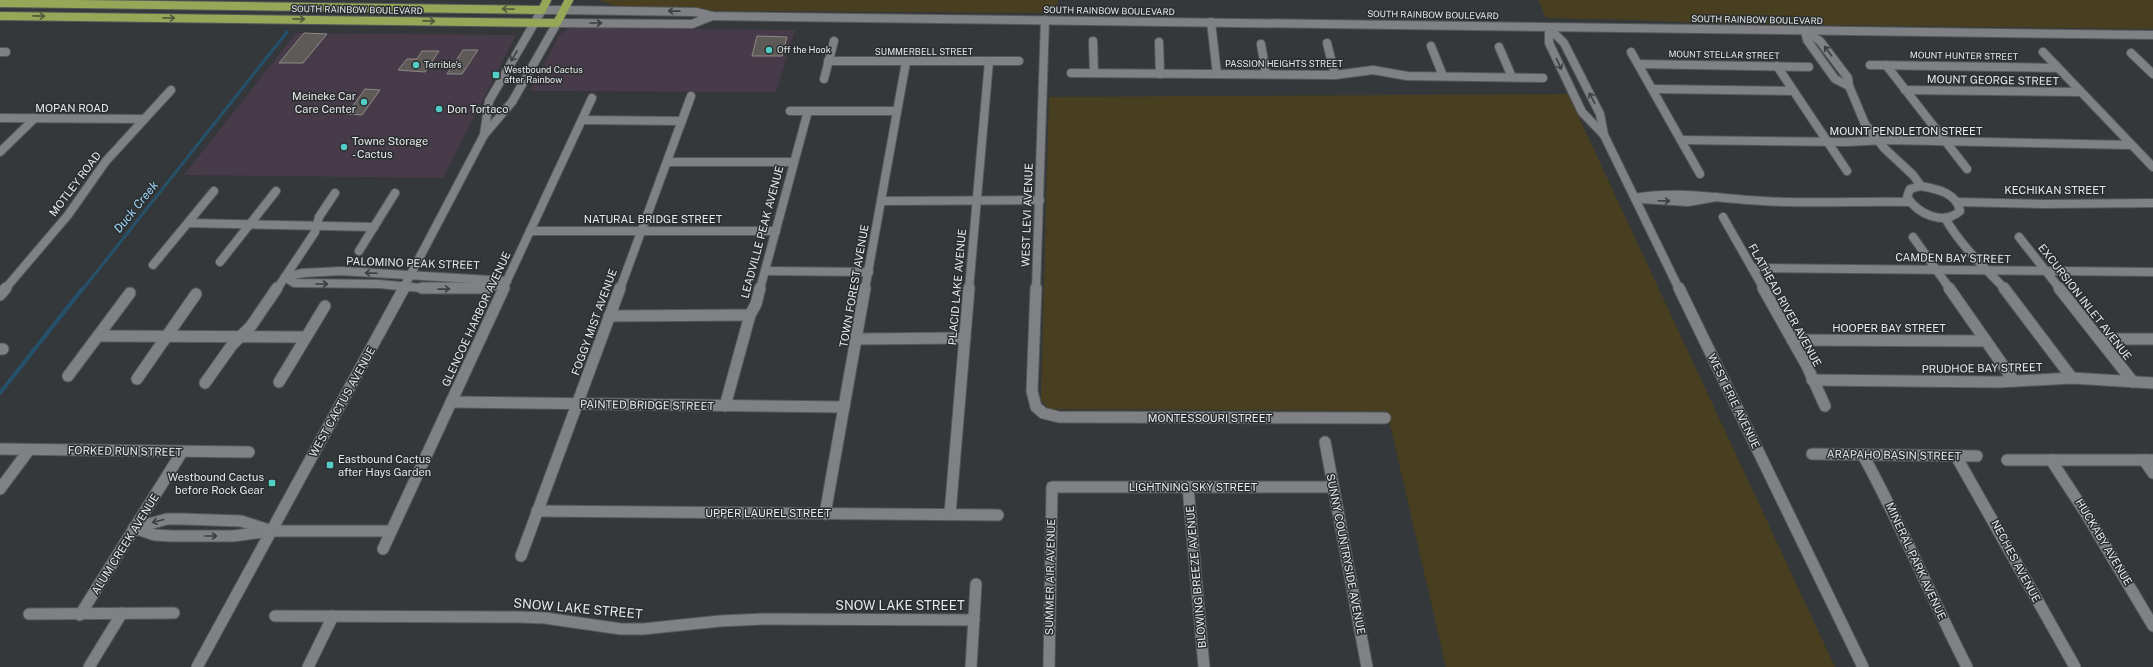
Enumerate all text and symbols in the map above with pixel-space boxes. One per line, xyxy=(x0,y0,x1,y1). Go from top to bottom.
street label: SOUTH RAINBOW BOULEVARD xyxy=(291,3,423,16)
street label: SOUTH RAINBOW BOULEVARD xyxy=(1043,4,1175,17)
one-way arrow xyxy=(502,5,515,13)
one-way arrow xyxy=(668,7,681,15)
street label: SOUTH RAINBOW BOULEVARD xyxy=(1367,8,1499,21)
one-way arrow xyxy=(32,12,45,20)
street label: SOUTH RAINBOW BOULEVARD xyxy=(1691,13,1823,26)
one-way arrow xyxy=(162,14,175,22)
one-way arrow xyxy=(292,15,305,23)
one-way arrow xyxy=(422,17,435,25)
one-way arrow xyxy=(589,19,602,27)
place label: Off the Hook xyxy=(777,44,831,55)
marker: Off the Hook xyxy=(764,45,774,55)
one-way arrow xyxy=(1824,45,1832,56)
street label: SUMMERBELL STREET xyxy=(875,46,974,57)
street label: MOUNT STELLAR STREET xyxy=(1668,48,1780,61)
street label: MOUNT HUNTER STREET xyxy=(1910,49,2019,62)
one-way arrow xyxy=(510,50,518,62)
street label: PASSION HEIGHTS STREET xyxy=(1225,58,1344,69)
one-way arrow xyxy=(1556,58,1563,70)
place label: Terrible's xyxy=(424,59,462,70)
marker: Terrible's xyxy=(411,60,421,70)
place label: Westbound Cactus after Rainbow xyxy=(504,64,583,85)
marker: Westbound Cactus after Rainbow xyxy=(491,70,501,80)
street label: MOUNT GEORGE STREET xyxy=(1927,73,2060,87)
place label: Meineke Car Care Center xyxy=(292,90,356,115)
one-way arrow xyxy=(1587,93,1595,105)
marker: Meineke Car Care Center xyxy=(359,97,369,107)
street label: MOPAN ROAD xyxy=(35,102,109,114)
place label: Don Tortaco xyxy=(447,103,508,115)
marker: Don Tortaco xyxy=(434,104,444,114)
street label: MOUNT PENDLETON STREET xyxy=(1829,125,1983,137)
place label: Towne Storage - Cactus xyxy=(352,135,428,160)
marker: Towne Storage - Cactus xyxy=(339,142,349,152)
street label: MOTLEY ROAD xyxy=(47,149,103,219)
street label: WEST LEVI AVENUE xyxy=(1019,163,1035,267)
street label: LEADVILLE PEAK AVENUE xyxy=(739,164,785,299)
water label: Duck Creek xyxy=(111,178,161,236)
street label: KECHIKAN STREET xyxy=(2004,184,2106,196)
one-way arrow xyxy=(1657,198,1670,205)
street label: NATURAL BRIDGE STREET xyxy=(584,213,723,225)
street label: TOWN FOREST AVENUE xyxy=(837,223,871,348)
street label: PLACID LAKE AVENUE xyxy=(946,228,968,346)
street label: FLATHEAD RIVER AVENUE xyxy=(1746,242,1824,369)
street label: EXCURSION INLET AVENUE xyxy=(2036,242,2134,363)
street label: GLENCOE HARBOR AVENUE xyxy=(439,249,513,388)
street label: CAMDEN BAY STREET xyxy=(1895,251,2011,265)
street label: PALOMINO PEAK STREET xyxy=(346,255,480,271)
street label: FOGGY MIST AVENUE xyxy=(569,267,619,377)
one-way arrow xyxy=(365,270,378,277)
one-way arrow xyxy=(315,280,328,287)
one-way arrow xyxy=(437,285,450,293)
street label: HOOPER BAY STREET xyxy=(1832,322,1946,334)
street label: WEST CACTUS AVENUE xyxy=(307,345,377,459)
street label: WEST ERIE AVENUE xyxy=(1706,351,1762,451)
street label: PRUDHOE BAY STREET xyxy=(1922,361,2043,375)
street label: PAINTED BRIDGE STREET xyxy=(580,398,715,412)
street label: MONTESSOURI STREET xyxy=(1148,412,1273,424)
street label: FORKED RUN STREET xyxy=(68,444,183,458)
street label: ARAPAHO BASIN STREET xyxy=(1827,448,1962,462)
place label: Eastbound Cactus after Hays Garden xyxy=(338,453,431,478)
marker: Eastbound Cactus after Hays Garden xyxy=(325,460,335,470)
place label: Westbound Cactus before Rock Gear xyxy=(168,471,264,496)
street label: SUNNY COUNTRYSIDE AVENUE xyxy=(1324,473,1368,636)
marker: Westbound Cactus before Rock Gear xyxy=(267,478,277,488)
street label: LIGHTNING SKY STREET xyxy=(1129,481,1258,493)
street label: ALUM CREEK AVENUE xyxy=(89,491,161,597)
street label: HUCKABY AVENUE xyxy=(2073,497,2135,588)
street label: MINERAL PARK AVENUE xyxy=(1884,501,1949,622)
street label: BLOWING BREEZE AVENUE xyxy=(1184,505,1208,649)
street label: UPPER LAUREL STREET xyxy=(705,507,831,519)
one-way arrow xyxy=(152,518,165,526)
street label: NECHES AVENUE xyxy=(1989,518,2043,604)
street label: SUMMER AIR AVENUE xyxy=(1043,519,1057,635)
one-way arrow xyxy=(204,532,217,540)
street label: SNOW LAKE STREET xyxy=(513,595,643,622)
street label: SNOW LAKE STREET xyxy=(835,598,965,613)

